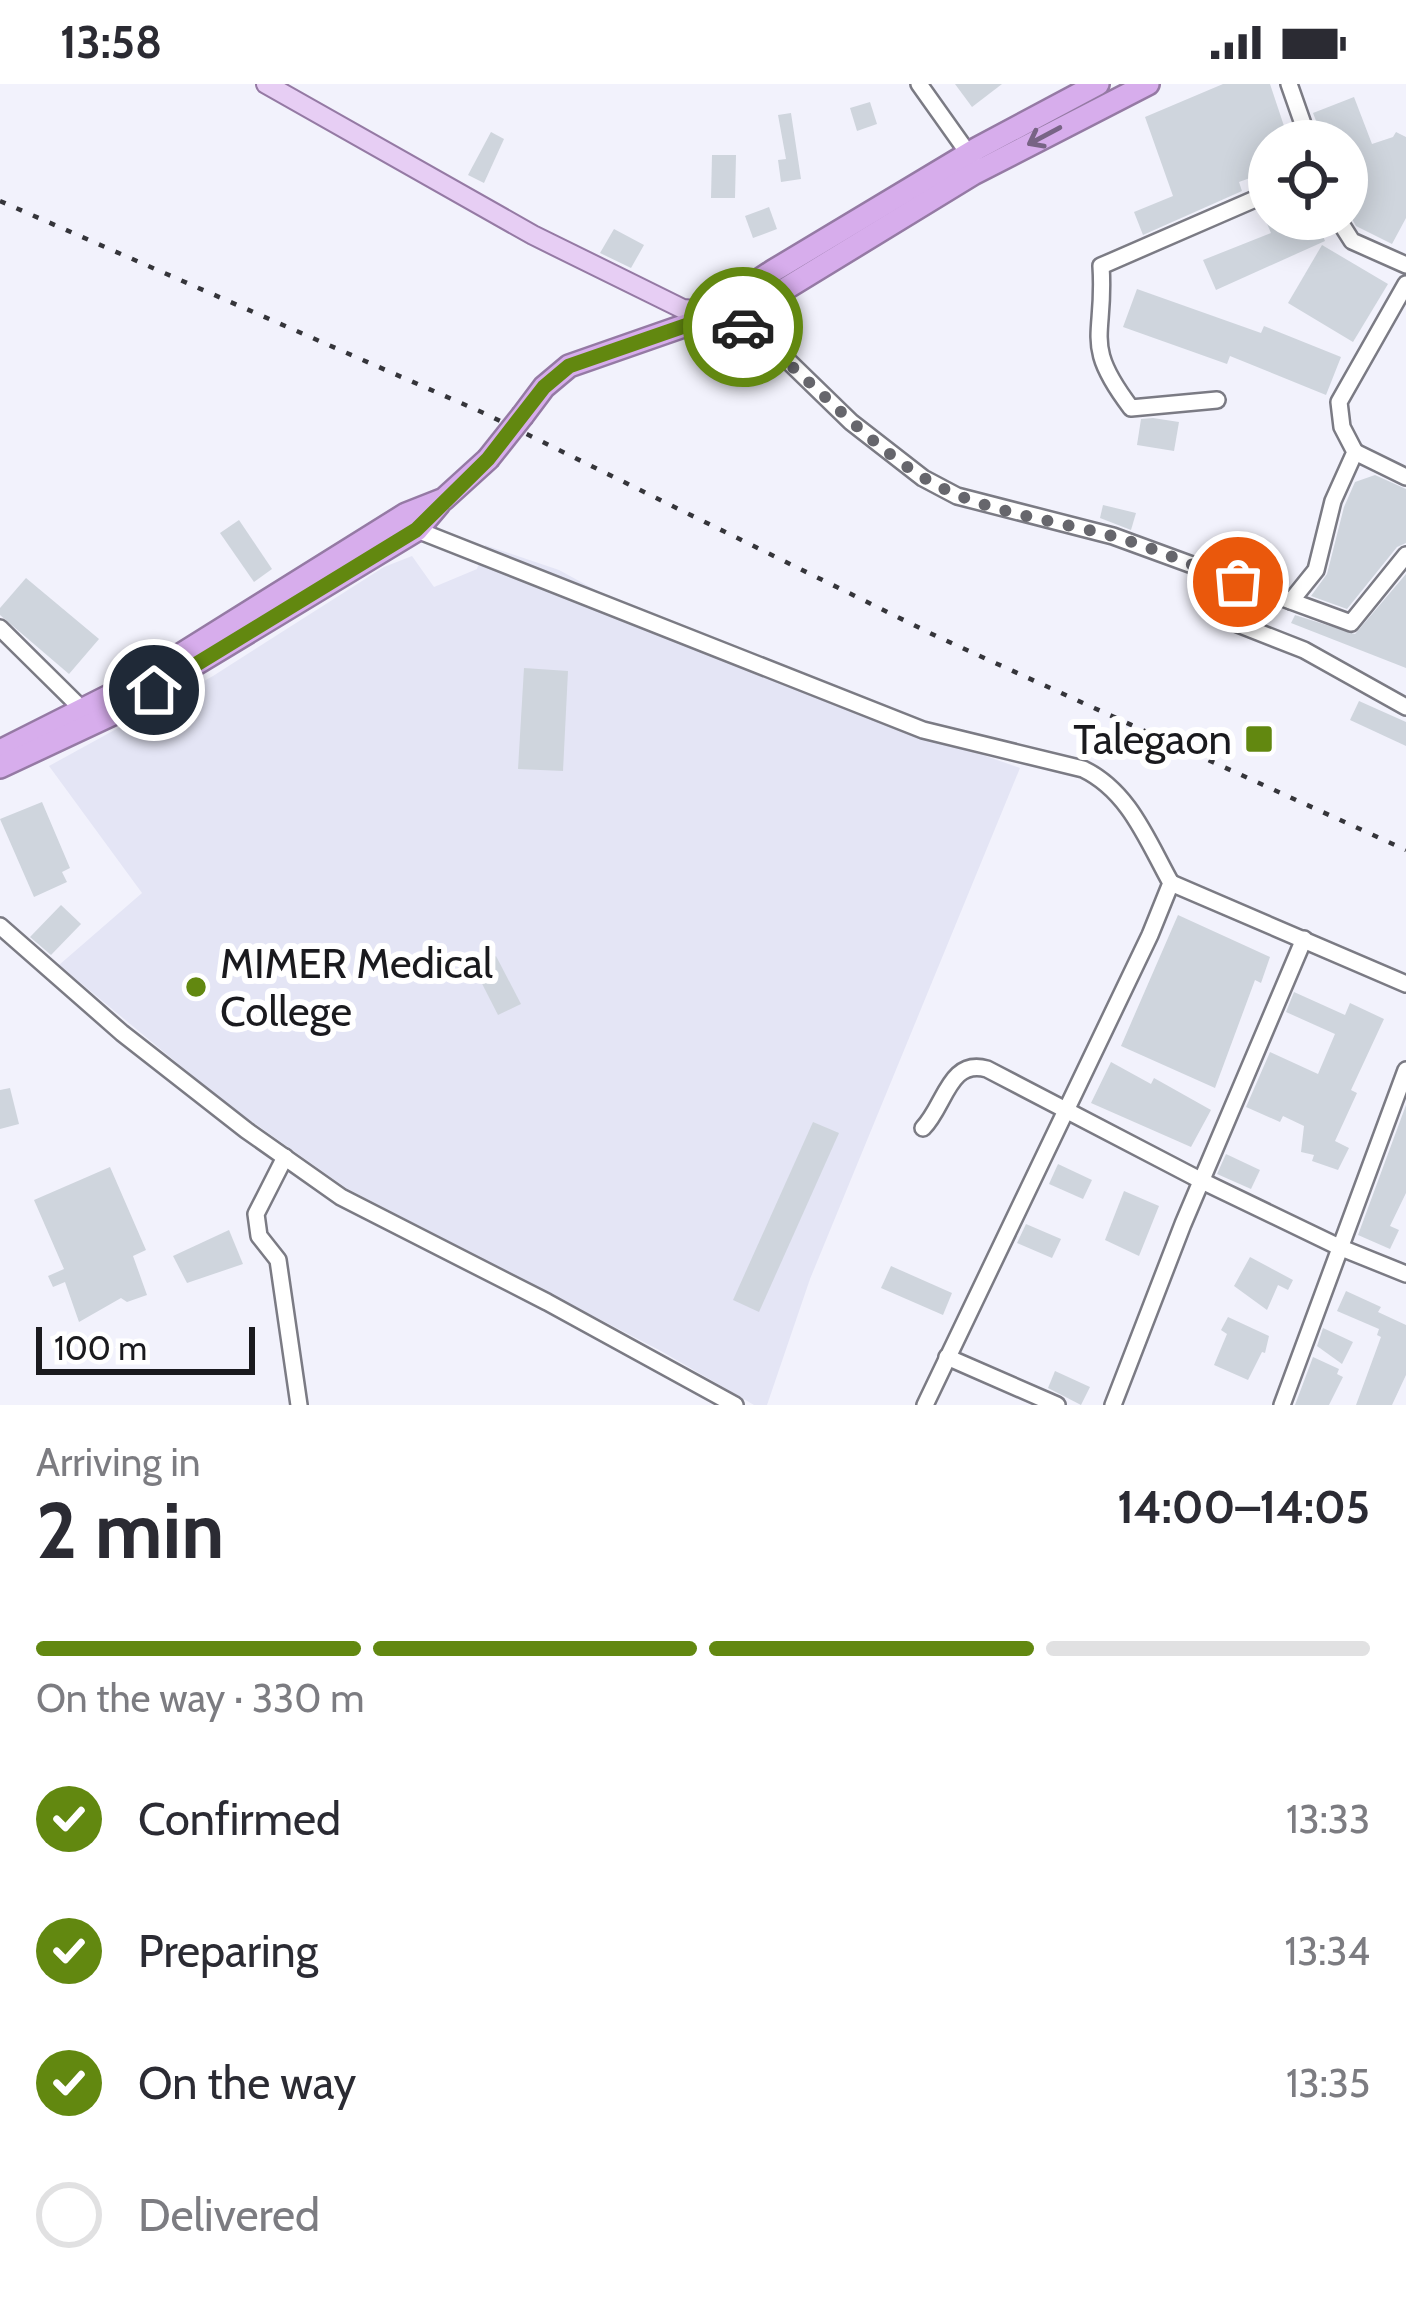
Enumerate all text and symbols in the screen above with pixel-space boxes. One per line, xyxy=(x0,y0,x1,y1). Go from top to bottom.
text: 13:58 xyxy=(60,15,162,69)
map controls xyxy=(1248,120,1368,240)
button: locate xyxy=(1248,120,1368,240)
one-way arrow xyxy=(1026,126,1062,149)
courier xyxy=(683,267,803,387)
icon: car xyxy=(710,294,776,360)
pin xyxy=(1187,531,1289,633)
icon: bag xyxy=(1205,549,1271,615)
pin xyxy=(103,639,205,741)
icon: home xyxy=(121,657,187,723)
place label: Talegaon xyxy=(1073,713,1232,765)
marker: Talegaon xyxy=(1243,723,1275,755)
place label: MIMER Medical College xyxy=(220,937,493,1037)
marker: MIMER Medical College xyxy=(183,974,209,1000)
scale bar xyxy=(36,1321,255,1374)
text: 100 m xyxy=(54,1328,147,1368)
text: Arriving in xyxy=(36,1438,200,1486)
text: 14:00–14:05 xyxy=(1117,1480,1370,1534)
text: 2 min xyxy=(36,1483,224,1578)
text: On the way · 330 m xyxy=(36,1674,364,1722)
icon: check xyxy=(36,1786,102,1852)
text: Confirmed xyxy=(138,1792,341,1846)
text: 13:33 xyxy=(1286,1795,1370,1843)
icon: check xyxy=(36,1918,102,1984)
text: Preparing xyxy=(138,1924,318,1978)
text: 13:34 xyxy=(1284,1927,1370,1975)
icon: check xyxy=(36,2050,102,2116)
text: On the way xyxy=(138,2056,356,2110)
text: 13:35 xyxy=(1286,2059,1370,2107)
text: Delivered xyxy=(138,2188,320,2242)

